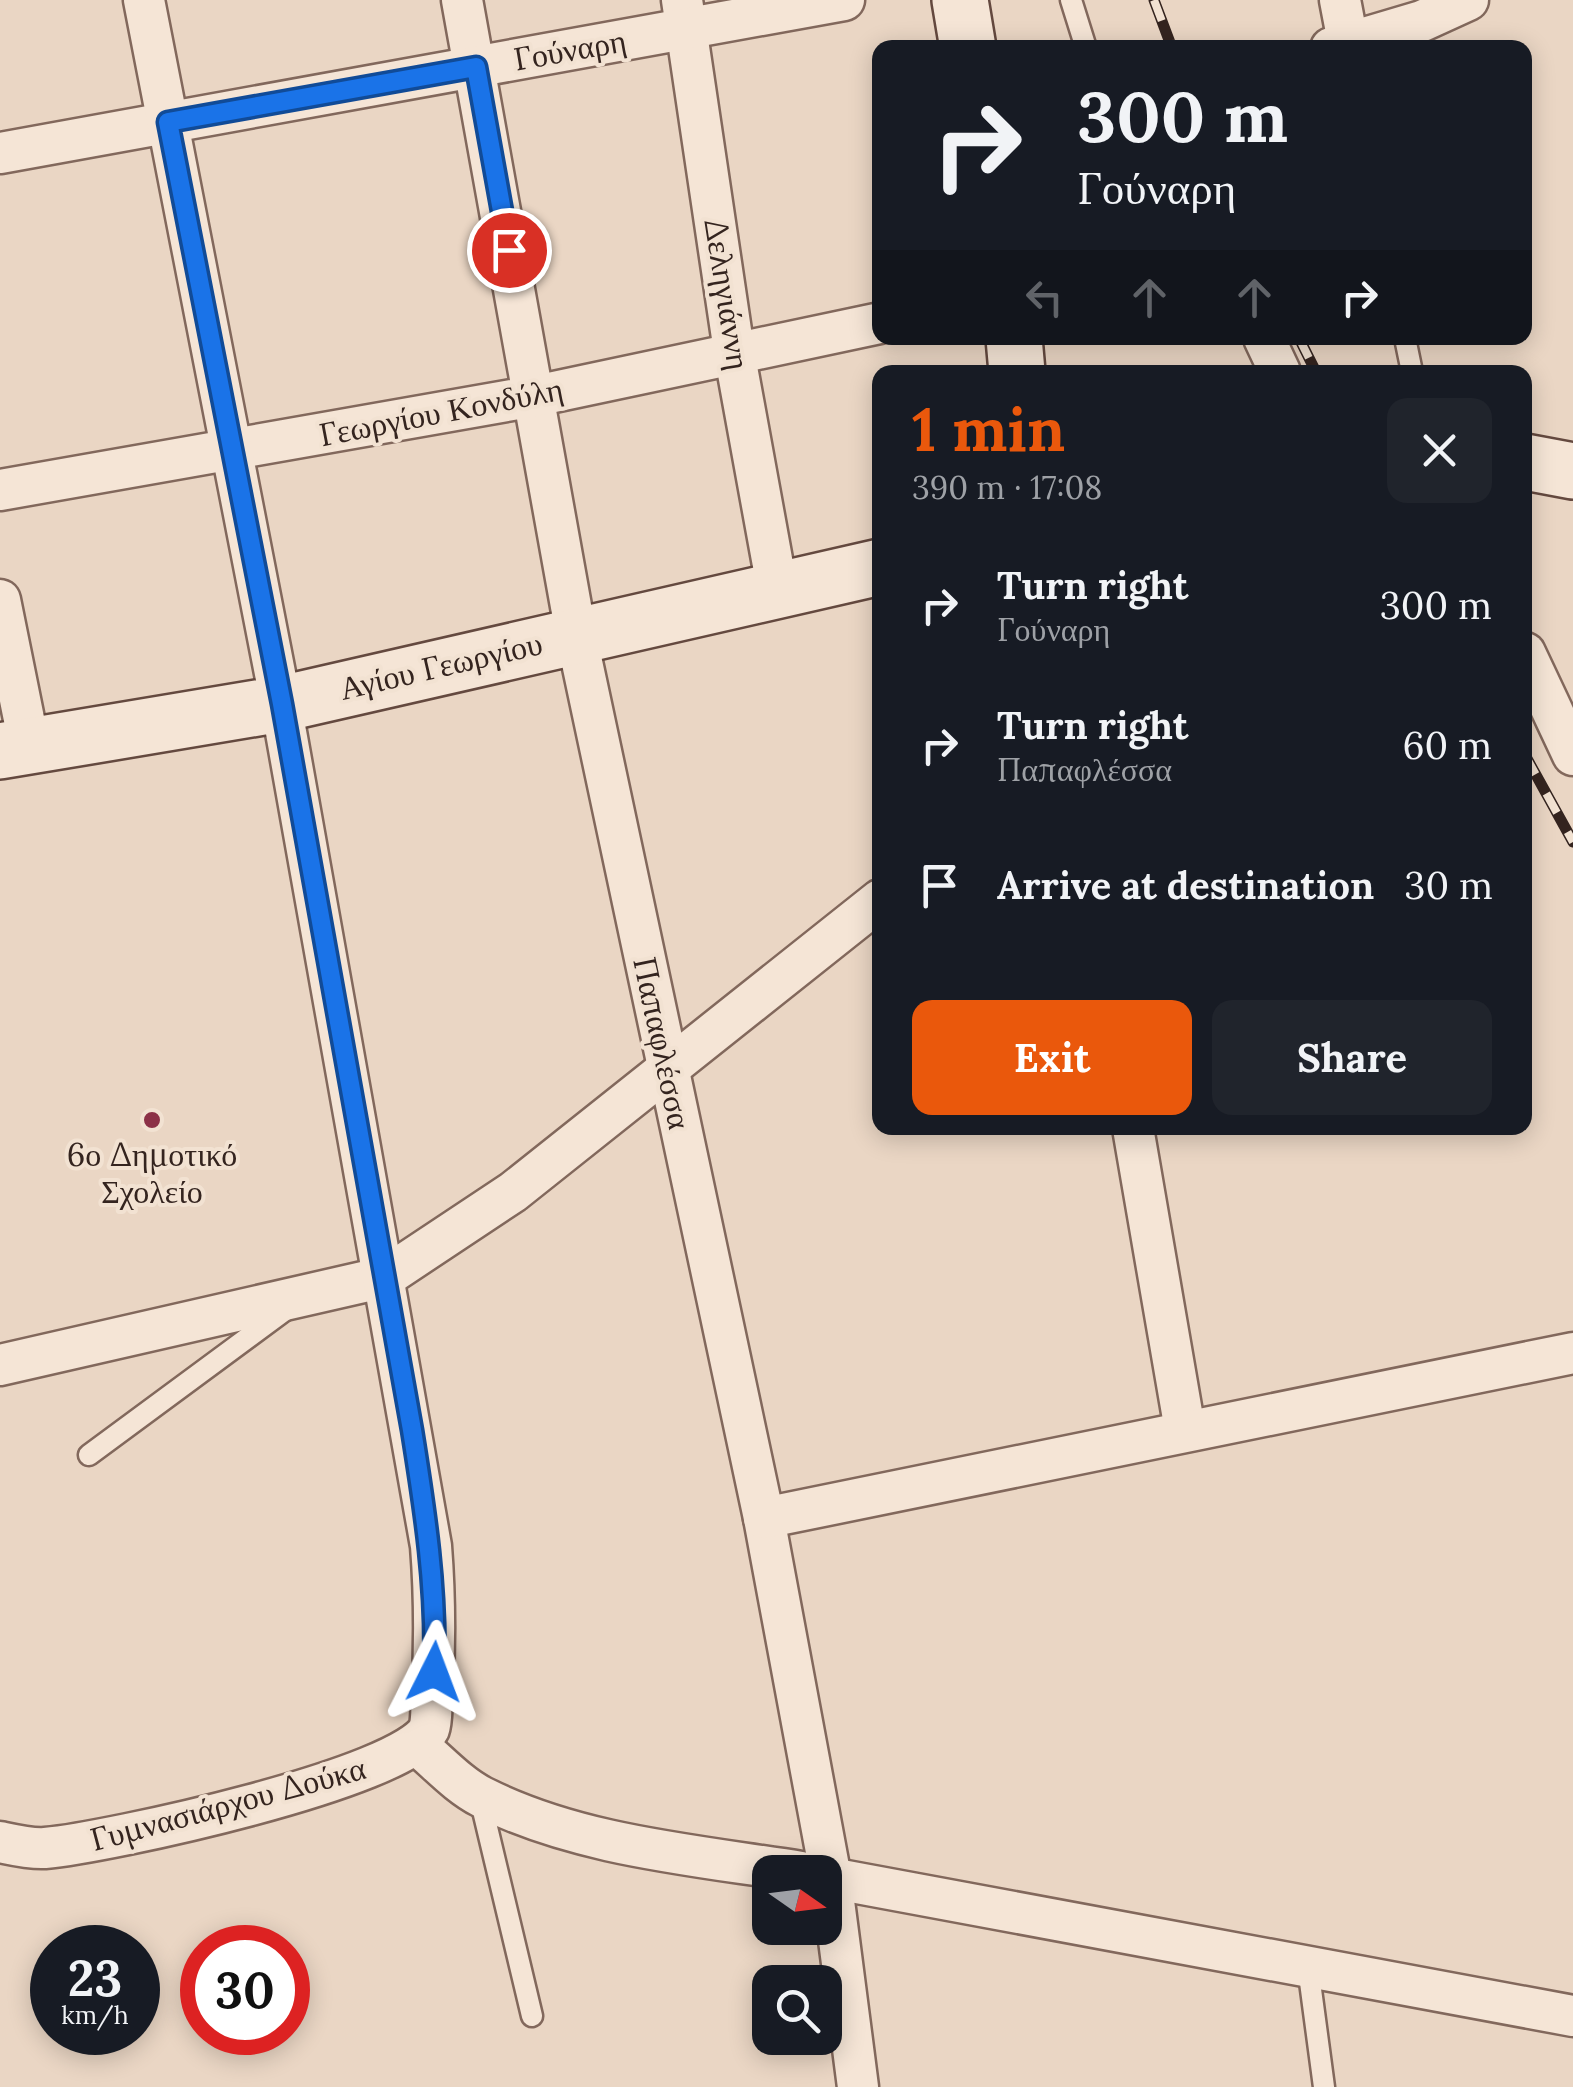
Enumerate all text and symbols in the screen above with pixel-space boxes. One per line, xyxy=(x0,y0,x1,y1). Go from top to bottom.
street label: Γούναρη xyxy=(511,19,629,80)
text: 300 m xyxy=(1077,72,1288,161)
icon: right xyxy=(912,80,1042,210)
text: Γούναρη xyxy=(1077,159,1236,216)
pin xyxy=(467,208,552,293)
street label: Δεληγιάννη xyxy=(695,215,760,373)
icon: arrive xyxy=(482,223,537,278)
icon: left xyxy=(1017,270,1072,325)
icon: ahead xyxy=(1122,270,1177,325)
icon: ahead xyxy=(1227,270,1282,325)
icon: right xyxy=(1332,270,1387,325)
street label: Γεωργίου Κονδύλη xyxy=(316,368,566,455)
text: 1 min xyxy=(912,391,1065,467)
button: close xyxy=(1387,398,1492,503)
text: 390 m · 17:08 xyxy=(912,467,1102,508)
text: Turn right xyxy=(997,561,1188,609)
icon: right xyxy=(912,578,967,633)
text: 300 m xyxy=(1380,581,1492,629)
text: Γούναρη xyxy=(997,609,1110,650)
street label: Αγίου Γεωργίου xyxy=(336,622,546,709)
text: Turn right xyxy=(997,701,1188,749)
icon: right xyxy=(912,718,967,773)
text: 60 m xyxy=(1402,721,1492,769)
text: Παπαφλέσσα xyxy=(997,749,1172,790)
icon: arrive xyxy=(912,858,967,913)
text: Arrive at destination xyxy=(997,861,1374,909)
text: 30 m xyxy=(1404,861,1493,909)
street label: Παπαφλέσσα xyxy=(624,953,701,1133)
button: Exit xyxy=(912,1000,1192,1115)
button: Share xyxy=(1212,1000,1492,1115)
marker: 6ο Δημοτικό Σχολείο xyxy=(141,1109,163,1131)
place label: 6ο Δημοτικό Σχολείο xyxy=(67,1134,237,1212)
position arrow xyxy=(382,1620,486,1724)
street label: Γυμνασιάρχου Δούκα xyxy=(86,1747,370,1860)
north arrow xyxy=(752,1855,842,1945)
map controls xyxy=(752,1855,842,2055)
speed limit sign: 30 xyxy=(180,1925,310,2055)
text: 23 xyxy=(68,1946,122,2010)
button: search xyxy=(752,1965,842,2055)
text: km/h xyxy=(61,1999,129,2031)

